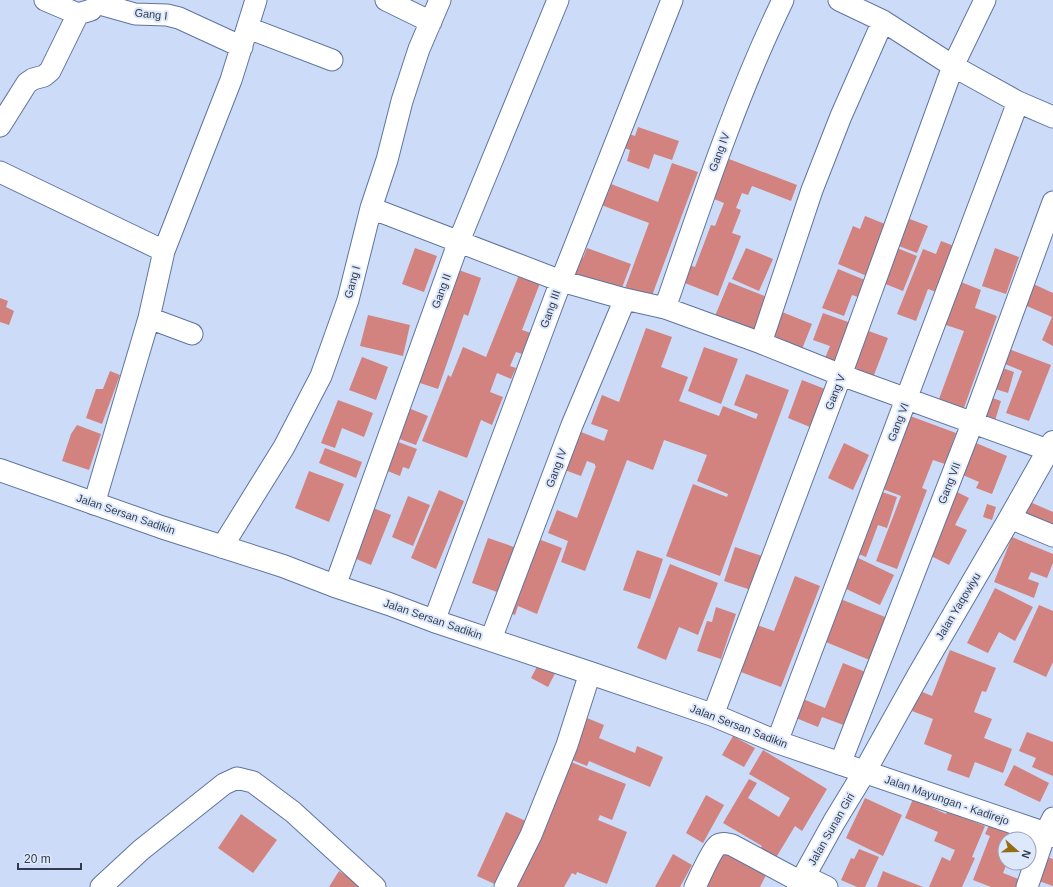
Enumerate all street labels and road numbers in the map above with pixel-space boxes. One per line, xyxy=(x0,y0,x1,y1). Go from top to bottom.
street label: Gang I xyxy=(134,6,168,22)
street label: Gang IV xyxy=(706,130,732,173)
street label: Gang I xyxy=(342,264,362,300)
street label: Gang II xyxy=(429,272,453,310)
street label: Gang III xyxy=(538,289,562,329)
street label: Gang V xyxy=(823,372,848,412)
street label: Gang VI xyxy=(885,401,911,443)
street label: Gang IV xyxy=(543,446,569,489)
street label: Gang VII xyxy=(936,461,962,505)
street label: Jalan Sersan Sadikin xyxy=(75,492,177,536)
street label: Jalan Yaqowiyu xyxy=(933,570,983,642)
street label: Jalan Sersan Sadikin xyxy=(382,597,484,641)
street label: Jalan Sersan Sadikin xyxy=(689,702,789,750)
street label: Jalan Mayungan - Kadirejo xyxy=(883,773,1011,827)
street label: Jalan Sunan Giri xyxy=(805,791,857,867)

